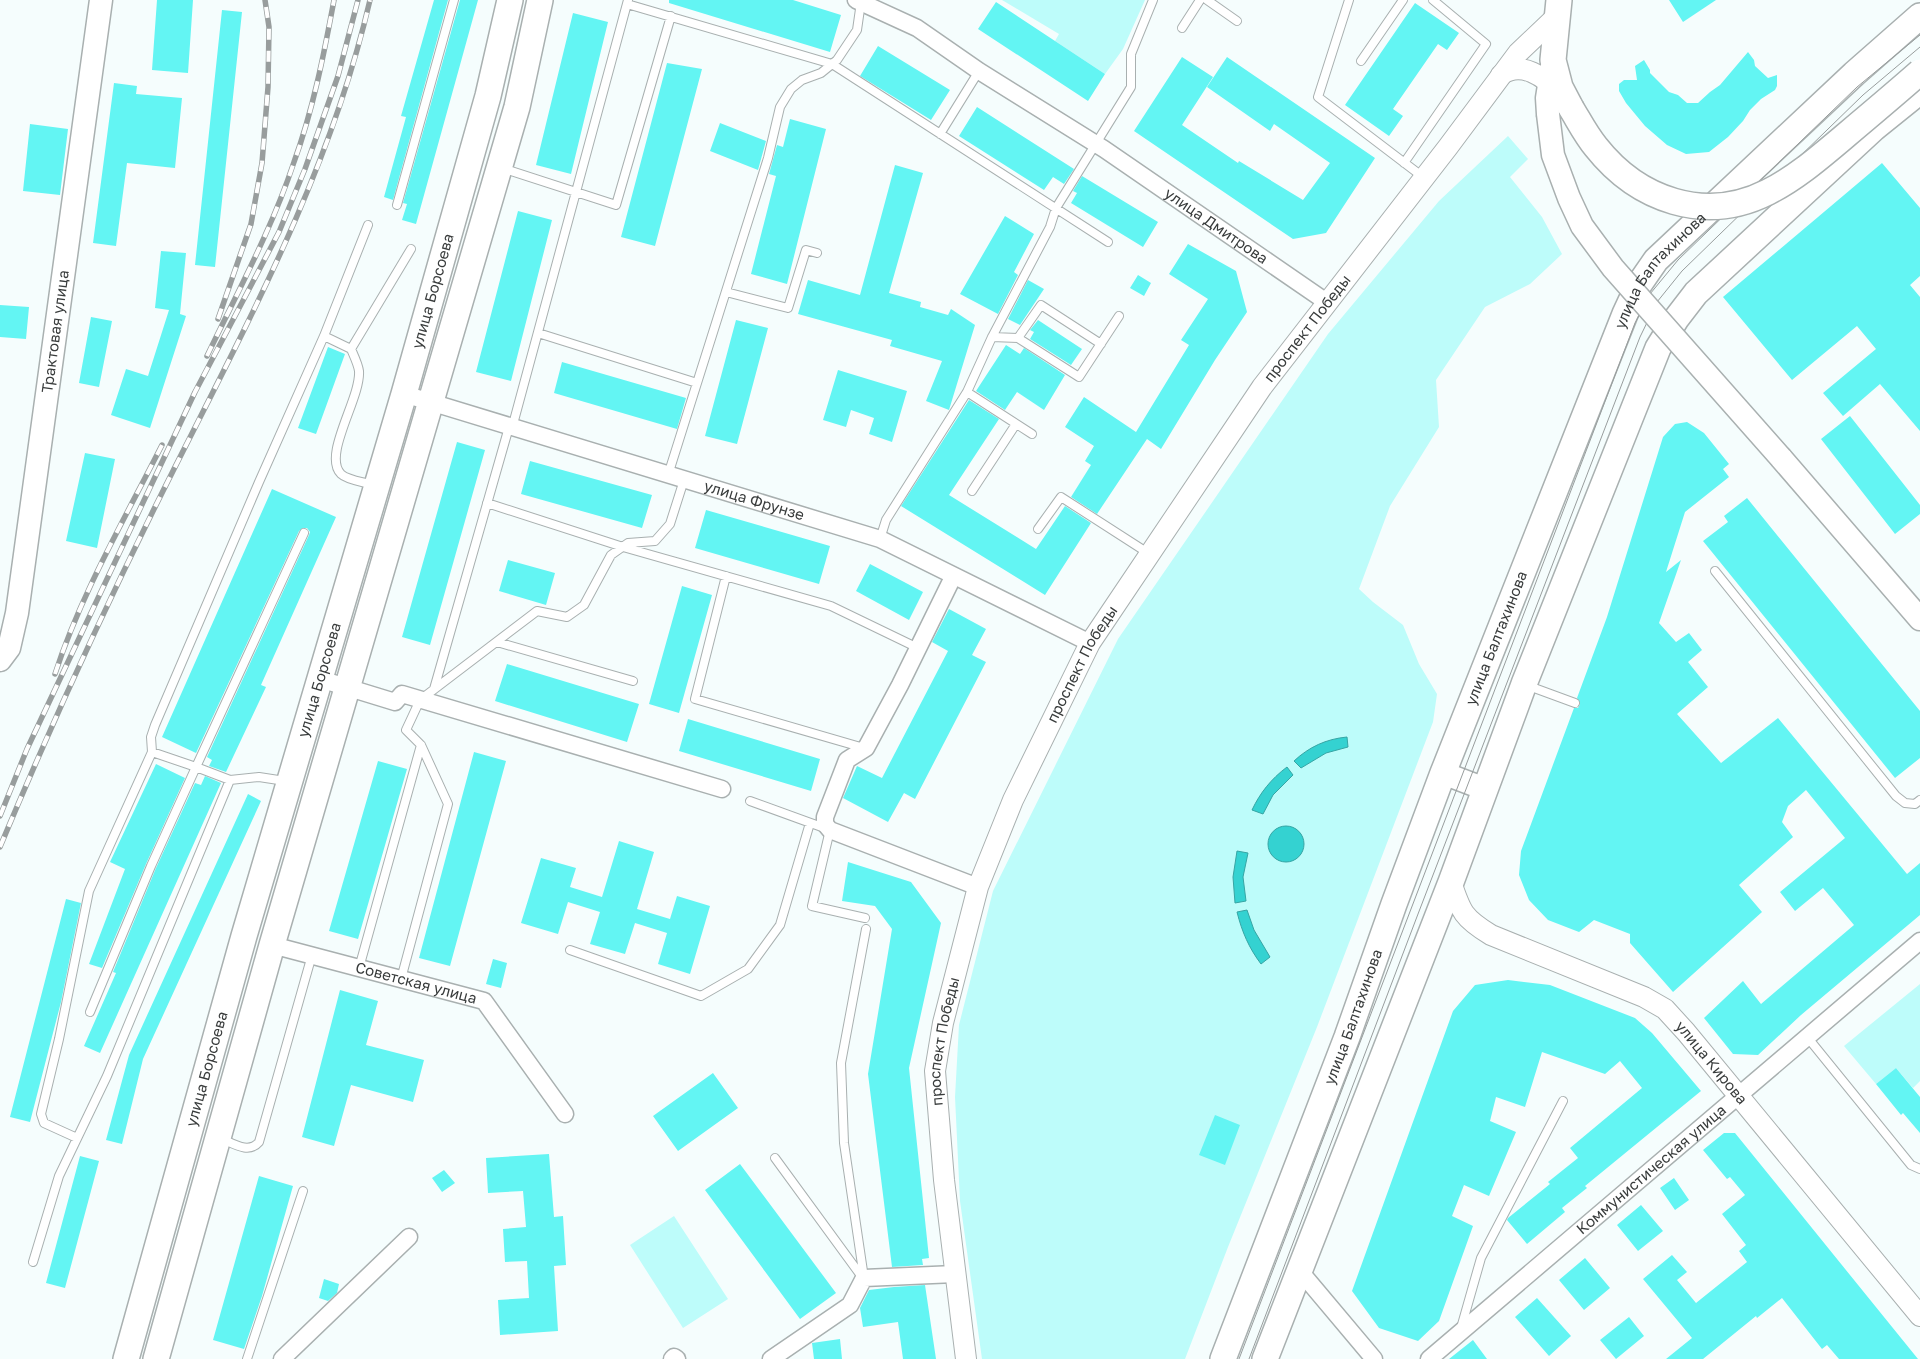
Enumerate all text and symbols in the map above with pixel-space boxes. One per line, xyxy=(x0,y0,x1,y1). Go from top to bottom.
street label: улица Дмитрова xyxy=(1162,184,1272,267)
street label: улица Балтахинова xyxy=(1610,208,1709,331)
street label: улица Борсоева xyxy=(407,231,457,351)
street label: Трактовая улица xyxy=(37,269,72,394)
street label: проспект Победы xyxy=(1259,271,1354,385)
street label: улица Фрунзе xyxy=(702,476,807,524)
street label: улица Балтахинова xyxy=(1461,568,1530,708)
street label: проспект Победы xyxy=(1042,602,1121,725)
street label: улица Борсоева xyxy=(293,620,344,739)
street label: улица Балтахинова xyxy=(1319,946,1385,1087)
street label: Советская улица xyxy=(354,957,479,1007)
street label: проспект Победы xyxy=(925,975,962,1107)
street label: улица Борсоева xyxy=(181,1009,231,1128)
street label: улица Кирова xyxy=(1672,1017,1752,1107)
street label: Коммунистическая улица xyxy=(1572,1100,1729,1238)

